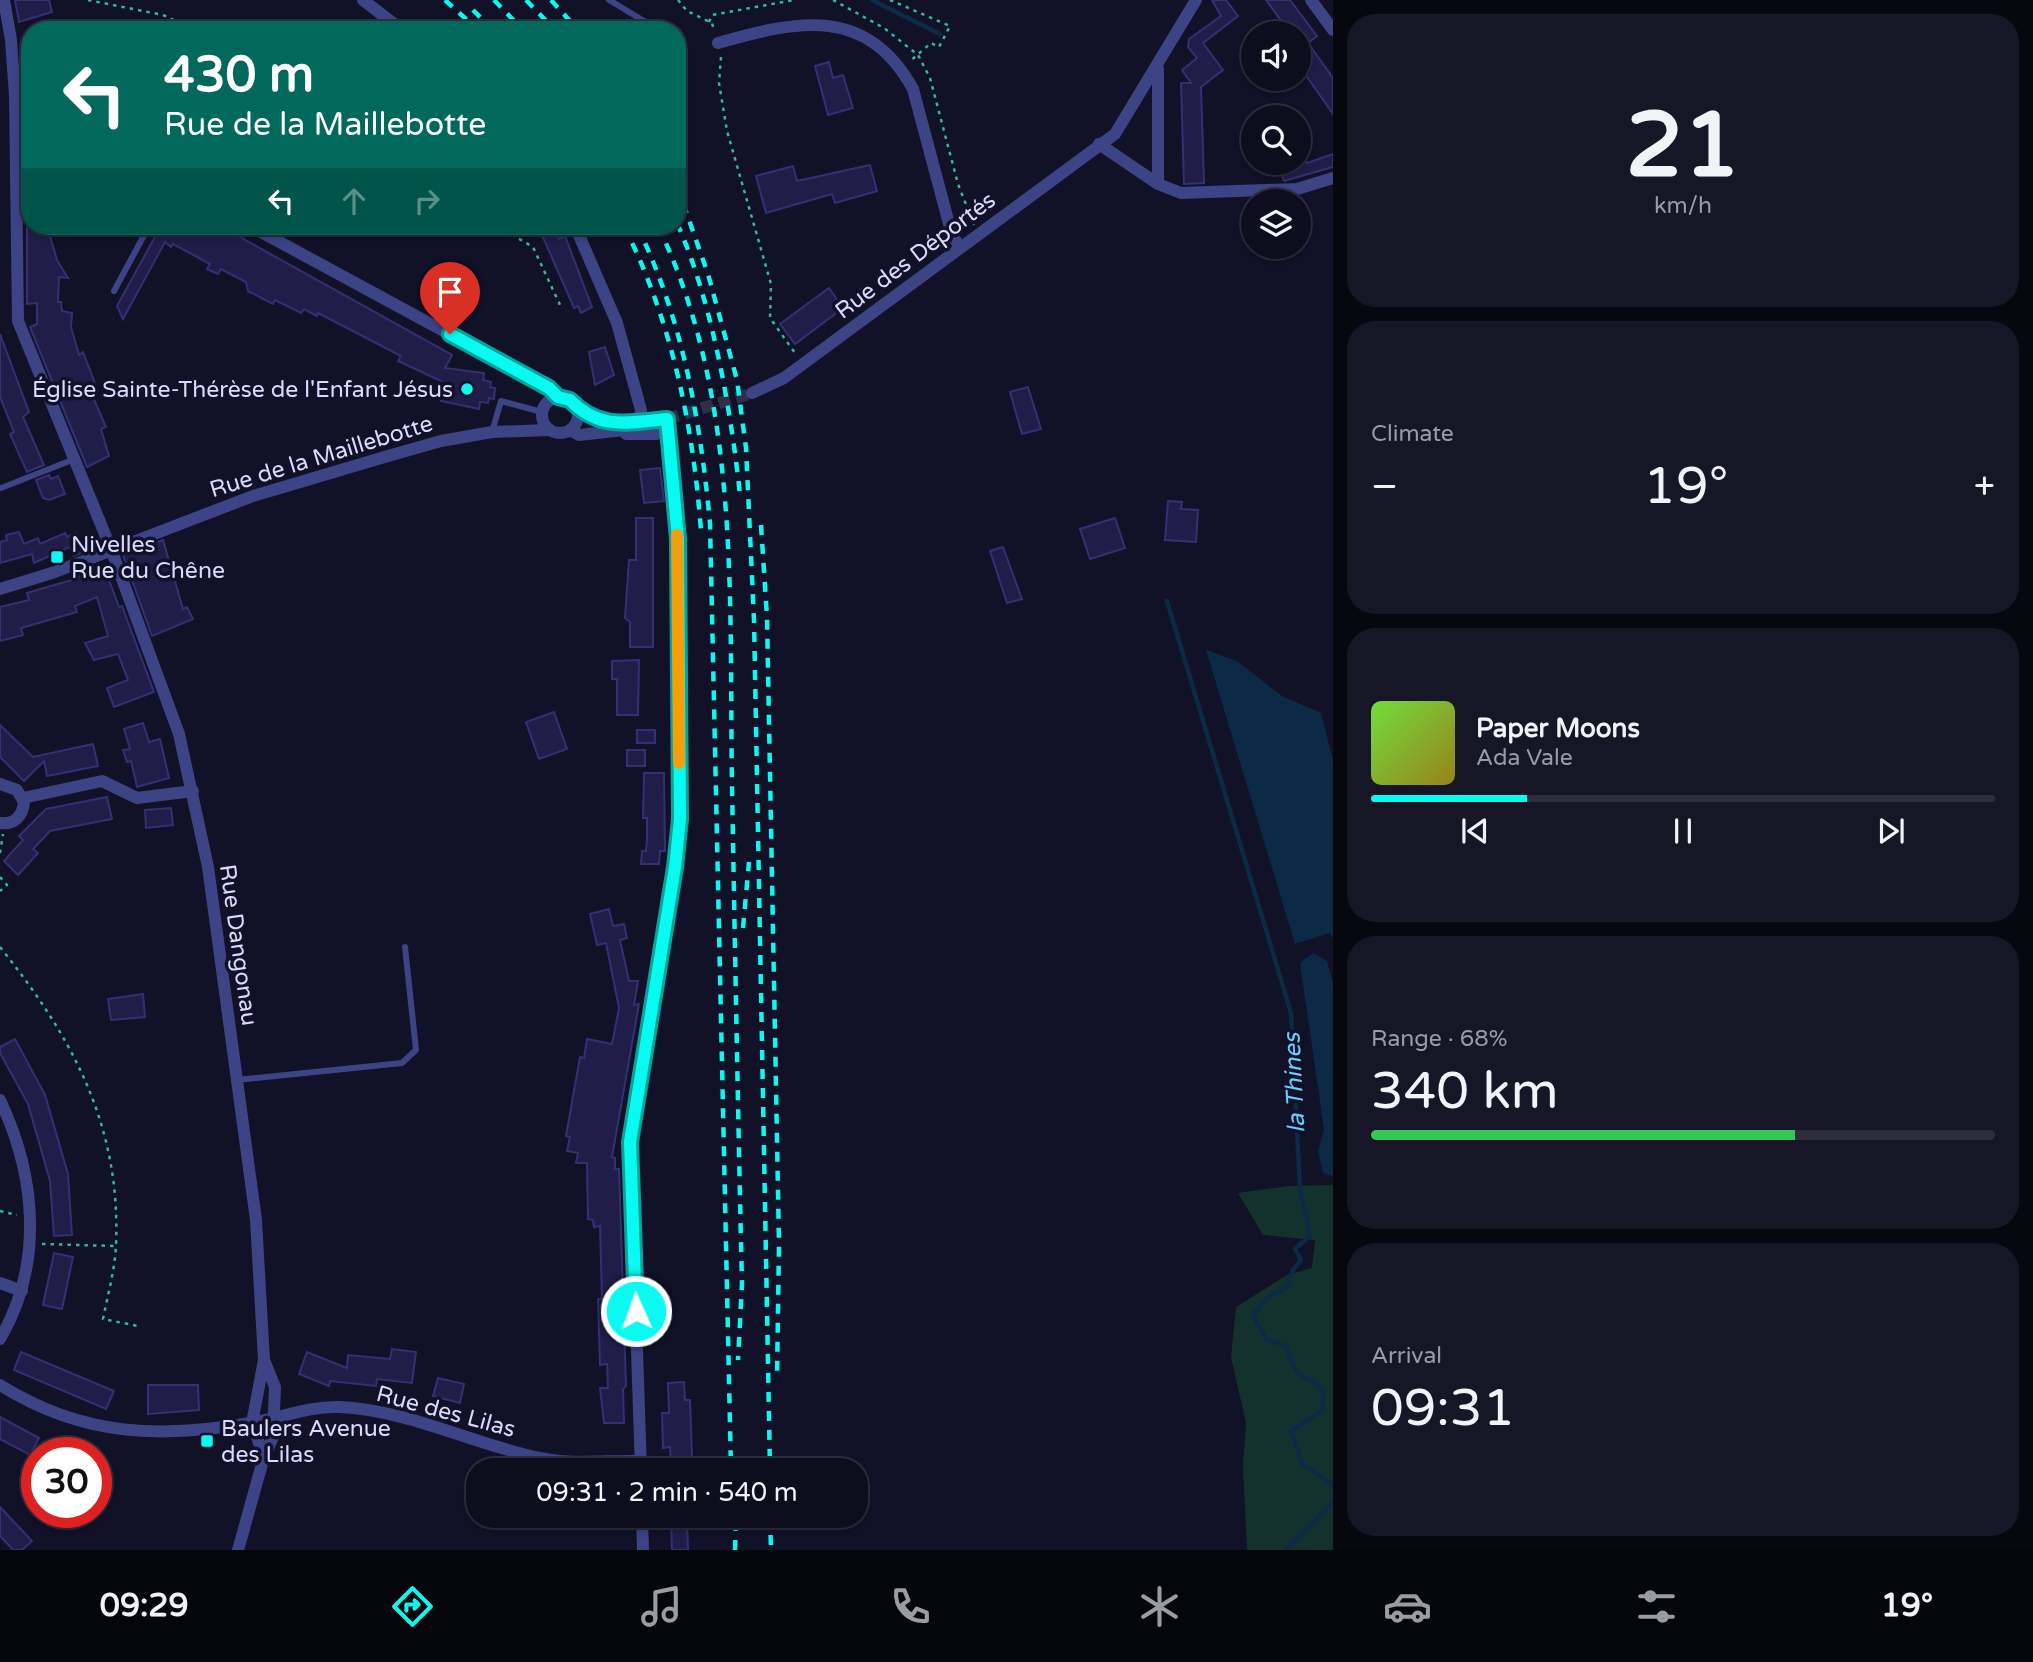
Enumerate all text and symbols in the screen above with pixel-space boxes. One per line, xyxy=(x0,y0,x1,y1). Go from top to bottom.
map controls xyxy=(1241,21,1311,259)
button: sound xyxy=(1241,21,1311,91)
text: 430 m xyxy=(164,46,314,105)
icon: left xyxy=(49,49,140,140)
text: 21 xyxy=(1626,91,1740,201)
button: search xyxy=(1241,105,1311,175)
text: Rue de la Maillebotte xyxy=(164,106,486,144)
icon: left xyxy=(262,182,300,220)
icon: ahead xyxy=(335,182,373,220)
icon: right xyxy=(408,182,446,220)
street label: Rue des Déportés xyxy=(830,186,1001,325)
button: layers xyxy=(1241,189,1311,259)
text: km/h xyxy=(1654,192,1712,220)
pin xyxy=(420,262,480,334)
icon: arrive xyxy=(431,273,469,311)
place label: Église Sainte-Thérèse de l'Enfant Jésus xyxy=(32,376,453,404)
marker: Église Sainte-Thérèse de l'Enfant Jésus xyxy=(459,381,475,397)
street label: Rue de la Maillebotte xyxy=(206,410,436,504)
text: Climate xyxy=(1371,420,1454,448)
text: 19° xyxy=(1643,455,1728,518)
text: − xyxy=(1371,464,1398,510)
text: + xyxy=(1974,464,1995,510)
place label: Nivelles Rue du Chêne xyxy=(71,531,225,585)
marker: Nivelles Rue du Chêne xyxy=(49,549,65,565)
text: Paper Moons xyxy=(1476,713,1640,744)
text: Ada Vale xyxy=(1476,744,1573,772)
icon: previous xyxy=(1456,812,1494,850)
icon: pause xyxy=(1664,812,1702,850)
icon: next xyxy=(1872,812,1910,850)
street label: Rue Dangonau xyxy=(213,863,263,1028)
text: Range · 68% xyxy=(1371,1025,1507,1053)
water label: la Thines xyxy=(1277,1031,1312,1134)
text: 340 km xyxy=(1371,1060,1559,1123)
position arrow xyxy=(599,1274,673,1348)
text: Arrival xyxy=(1371,1342,1442,1370)
text: 09:31 xyxy=(1371,1377,1515,1440)
street label: Rue des Lilas xyxy=(373,1380,518,1444)
place label: Baulers Avenue des Lilas xyxy=(221,1415,391,1469)
marker: Baulers Avenue des Lilas xyxy=(199,1433,215,1449)
speed limit sign: 30 xyxy=(21,1437,112,1528)
text: 09:31 · 2 min · 540 m xyxy=(536,1477,798,1508)
icon: directions xyxy=(388,1582,437,1631)
icon: music xyxy=(637,1582,686,1631)
icon: phone xyxy=(886,1582,935,1631)
icon: climate xyxy=(1135,1582,1184,1631)
icon: car xyxy=(1383,1582,1432,1631)
icon: filters xyxy=(1632,1582,1681,1631)
text: 09:29 xyxy=(100,1587,189,1625)
text: 19° xyxy=(1881,1587,1933,1625)

